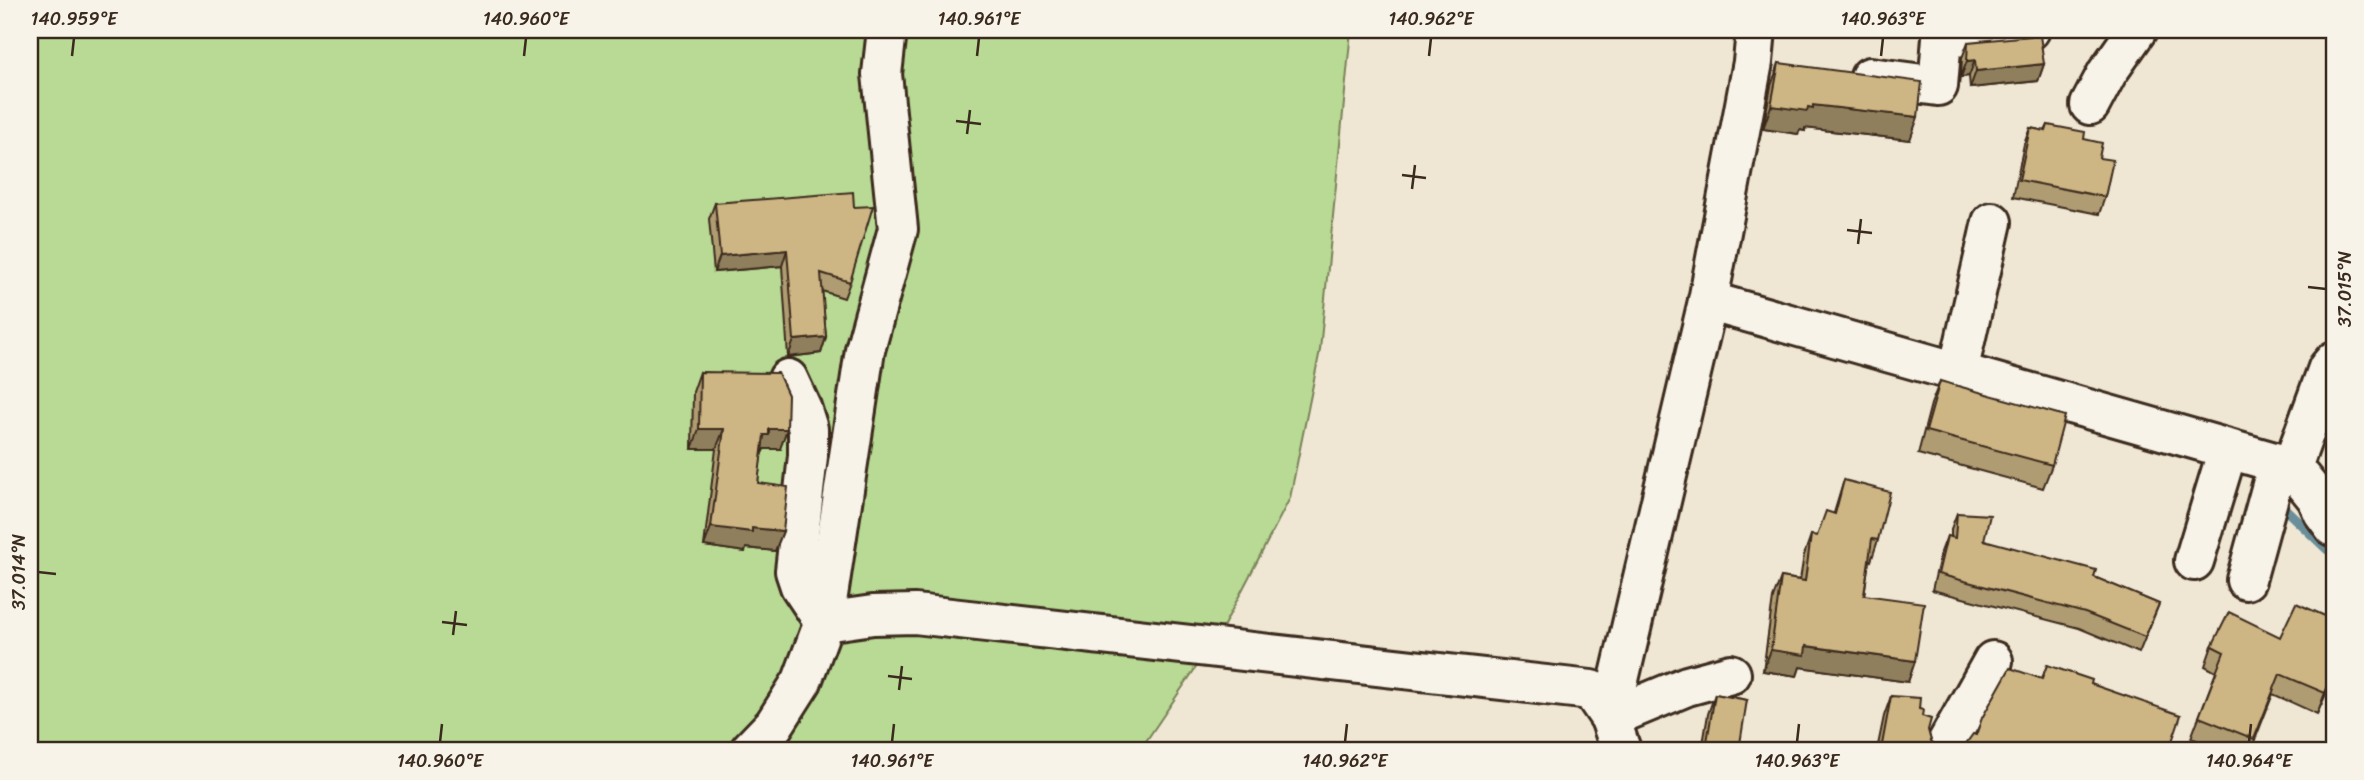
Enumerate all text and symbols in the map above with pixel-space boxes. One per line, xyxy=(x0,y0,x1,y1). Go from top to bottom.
text: 140.959°E xyxy=(31,3,118,35)
text: 140.960°E xyxy=(483,3,570,35)
text: 140.961°E xyxy=(938,3,1021,35)
text: 140.962°E xyxy=(1388,3,1475,35)
text: 140.963°E xyxy=(1841,3,1926,35)
text: 37.015°N xyxy=(2329,251,2361,327)
text: 37.014°N xyxy=(3,533,35,610)
text: 140.960°E xyxy=(397,745,484,777)
text: 140.961°E xyxy=(851,745,934,777)
text: 140.962°E xyxy=(1302,745,1389,777)
text: 140.963°E xyxy=(1755,745,1840,777)
text: 140.964°E xyxy=(2206,745,2293,777)

